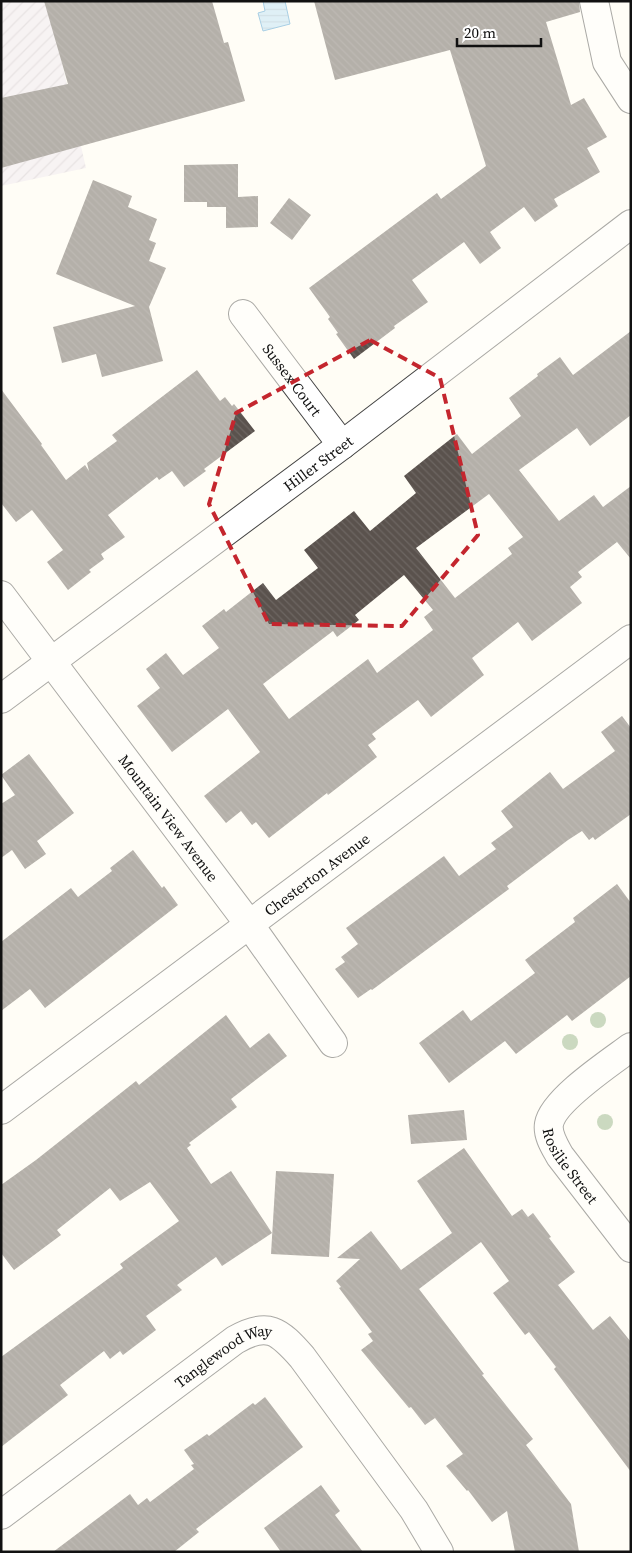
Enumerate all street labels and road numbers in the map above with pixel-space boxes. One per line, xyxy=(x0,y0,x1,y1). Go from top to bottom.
street label: Sussex Court xyxy=(258,339,327,420)
street label: Hiller Street xyxy=(279,430,357,496)
street label: Mountain View Avenue xyxy=(114,750,224,886)
street label: Chesterton Avenue xyxy=(259,827,374,920)
street label: Rosilie Street xyxy=(538,1126,603,1208)
street label: Tanglewood Way xyxy=(170,1319,274,1392)

